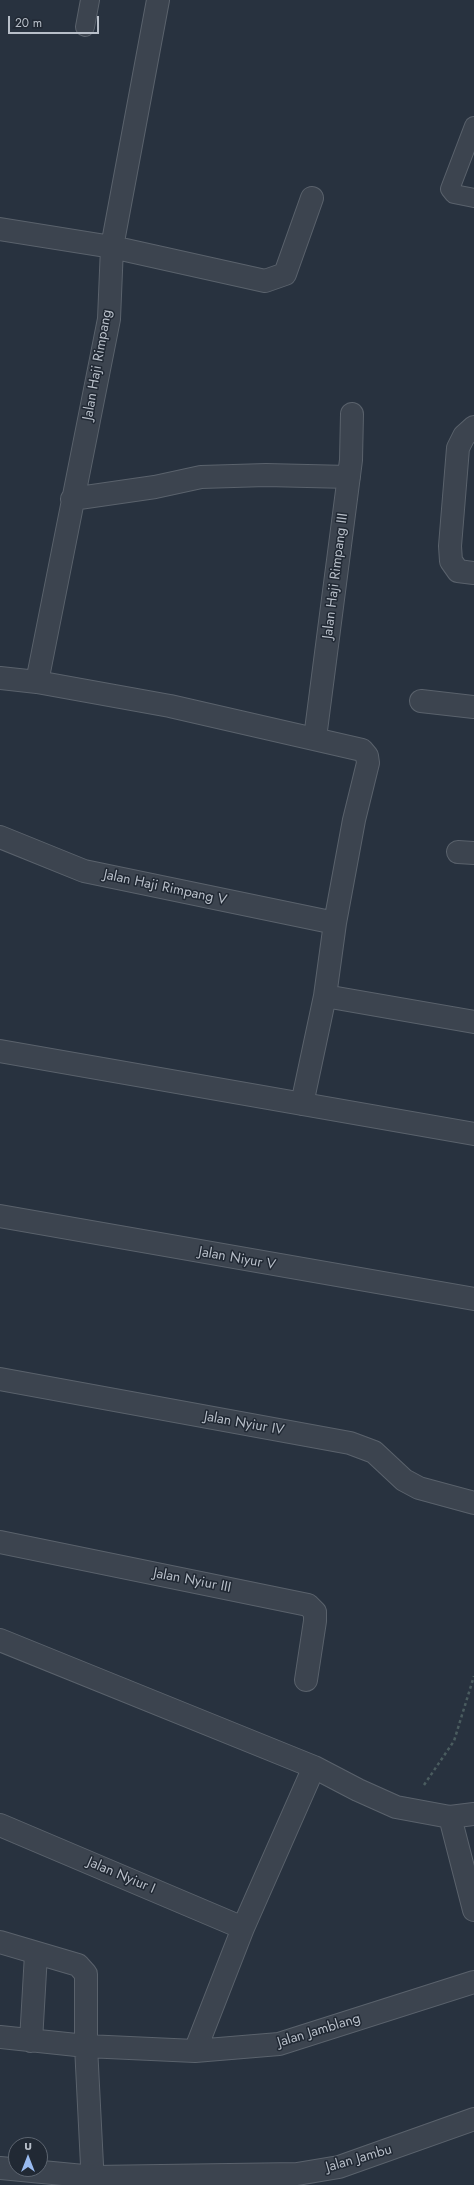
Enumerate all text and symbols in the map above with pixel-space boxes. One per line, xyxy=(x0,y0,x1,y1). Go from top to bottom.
scale bar xyxy=(10,8,101,34)
text: 20 m xyxy=(15,14,42,32)
street label: Jalan Haji Rimpang xyxy=(80,308,116,422)
street label: Jalan Haji Rimpang III xyxy=(320,512,352,640)
street label: Jalan Haji Rimpang V xyxy=(102,867,228,909)
street label: Jalan Niyur V xyxy=(197,1244,277,1274)
street label: Jalan Nyiur IV xyxy=(203,1409,285,1439)
street label: Jalan Nyiur III xyxy=(152,1565,232,1597)
street label: Jalan Nyiur I xyxy=(85,1854,157,1898)
street label: Jalan Jamblang xyxy=(275,2010,363,2052)
north arrow xyxy=(8,2137,48,2177)
text: U xyxy=(24,2138,32,2154)
street label: Jalan Jambu xyxy=(324,2142,394,2176)

